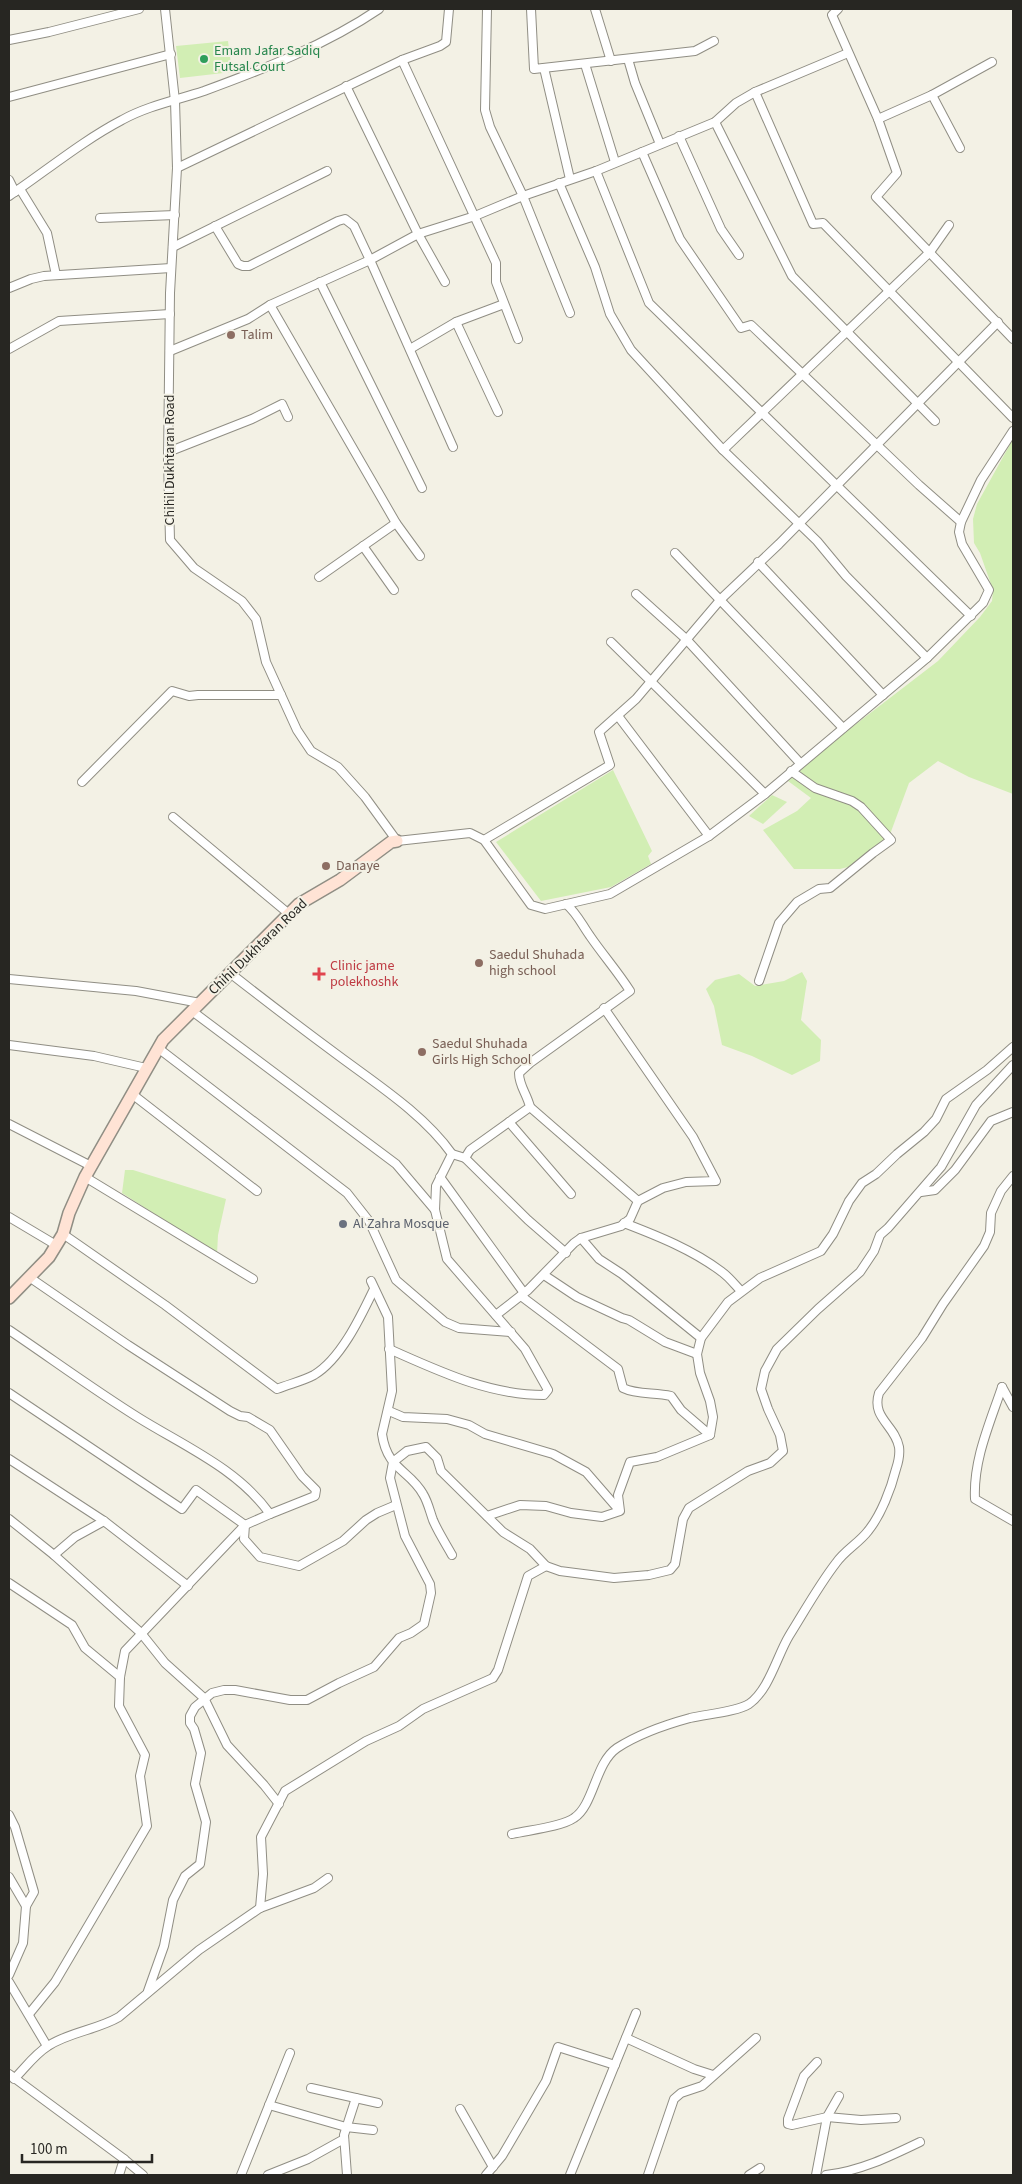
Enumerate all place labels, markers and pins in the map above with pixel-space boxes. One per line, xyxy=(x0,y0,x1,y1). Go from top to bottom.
place label: Emam Jafar Sadiq Futsal Court xyxy=(214,41,320,77)
marker: Emam Jafar Sadiq Futsal Court xyxy=(198,53,210,65)
place label: Talim xyxy=(241,325,273,345)
marker: Talim xyxy=(225,329,237,341)
place label: Danaye xyxy=(336,856,380,876)
marker: Danaye xyxy=(320,860,332,872)
place label: Saedul Shuhada high school xyxy=(489,945,584,981)
place label: Clinic jame polekhoshk xyxy=(330,956,398,992)
marker: Saedul Shuhada high school xyxy=(473,957,485,969)
marker: Clinic jame polekhoshk xyxy=(312,967,326,981)
place label: Saedul Shuhada Girls High School xyxy=(432,1034,532,1070)
marker: Saedul Shuhada Girls High School xyxy=(416,1046,428,1058)
place label: Al Zahra Mosque xyxy=(353,1214,449,1234)
marker: Al Zahra Mosque xyxy=(337,1218,349,1230)

